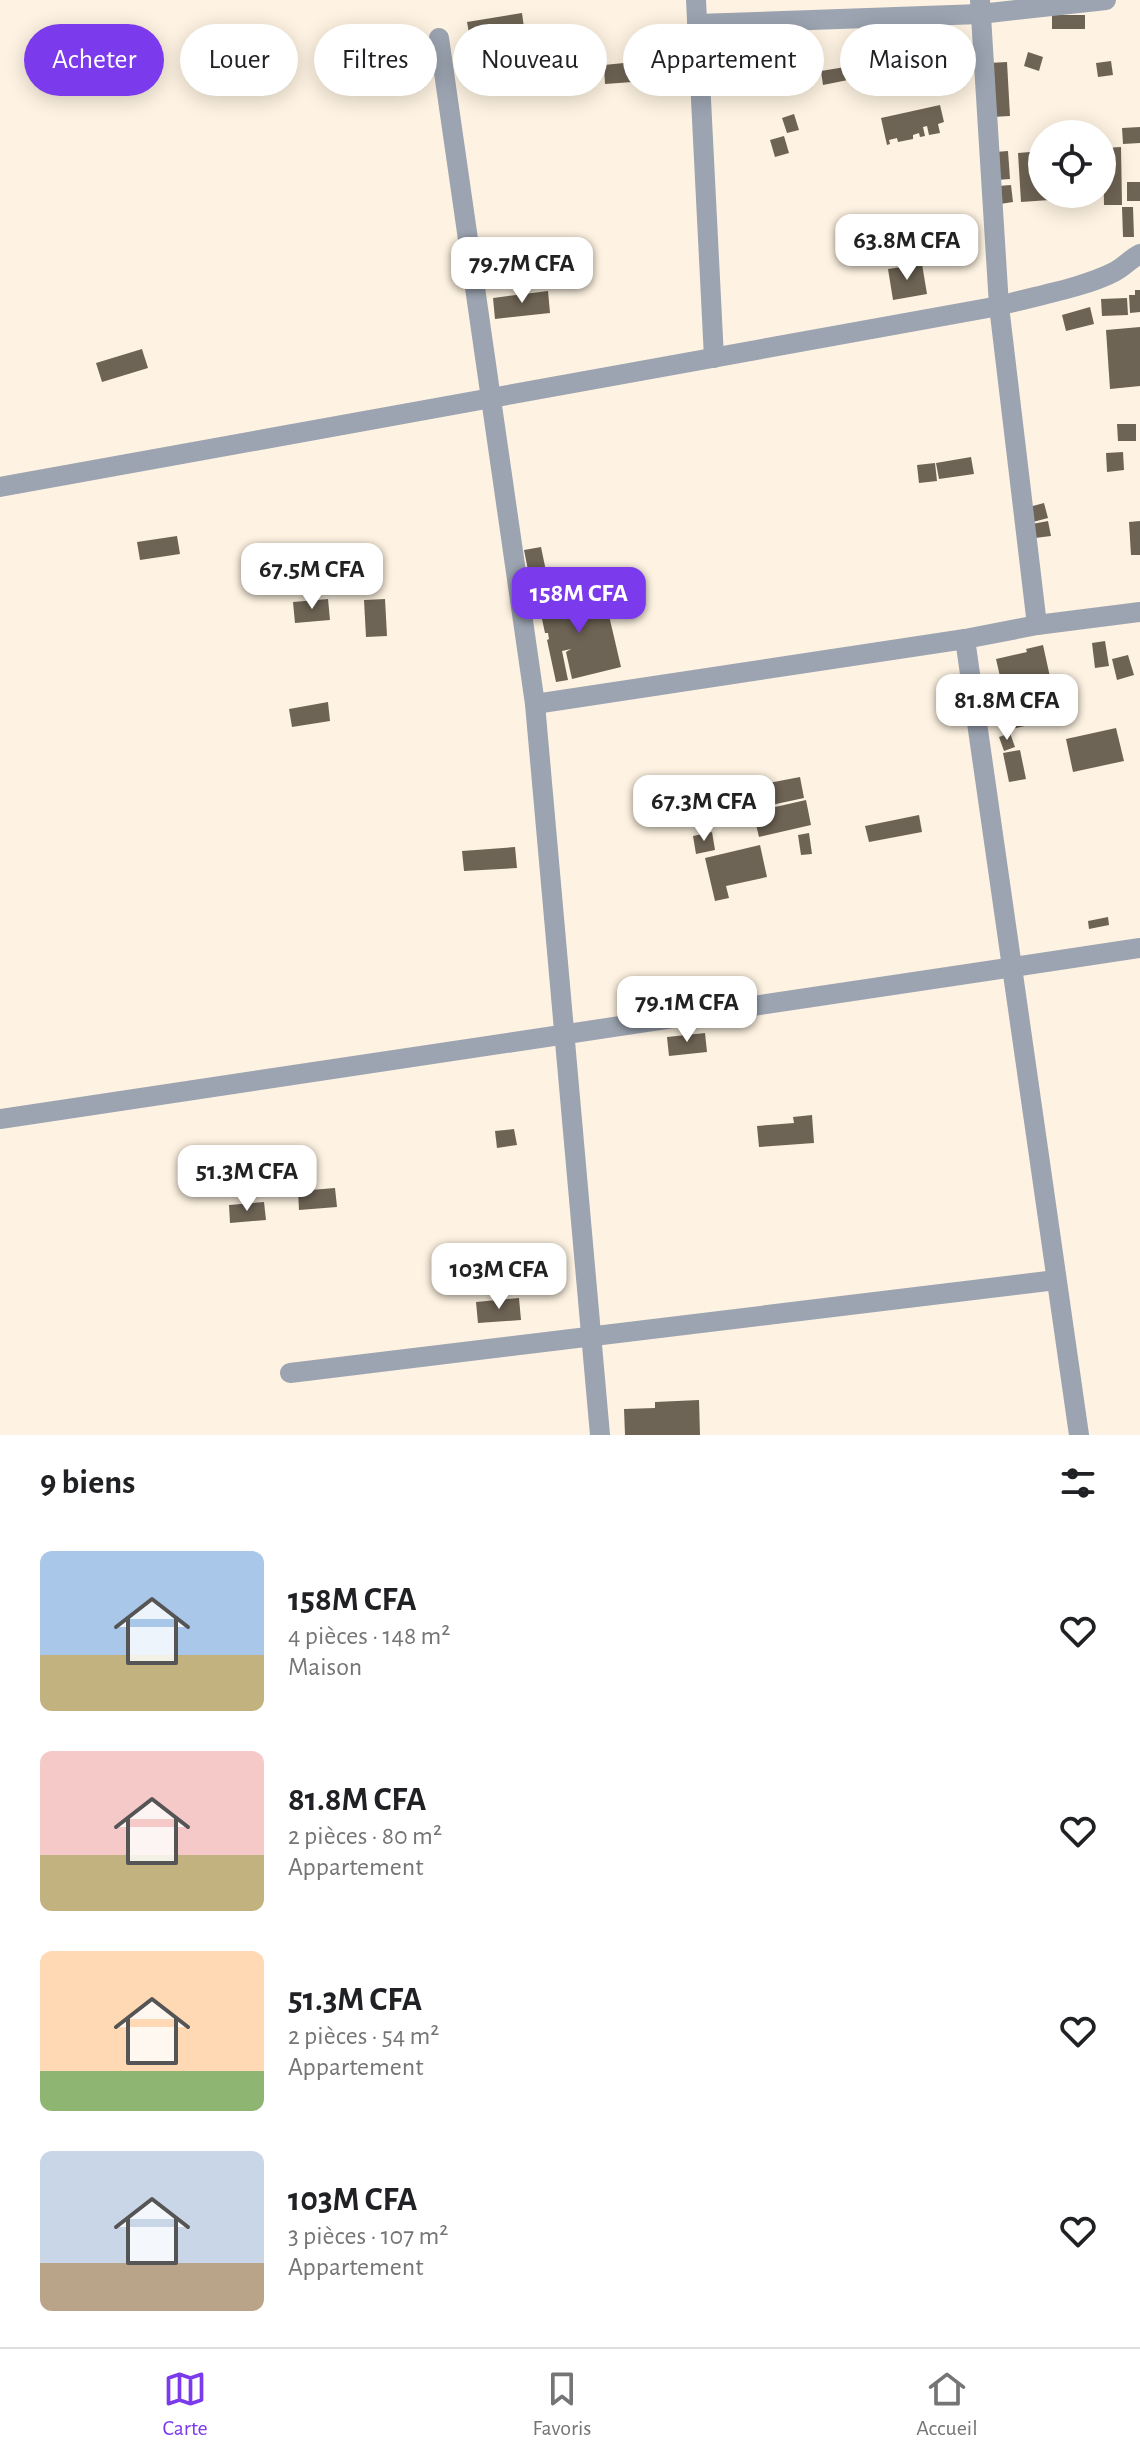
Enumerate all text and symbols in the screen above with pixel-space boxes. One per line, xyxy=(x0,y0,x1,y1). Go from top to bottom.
chip: Acheter xyxy=(24,24,164,96)
chip: Louer xyxy=(180,24,298,96)
chip: Filtres xyxy=(314,24,437,96)
chip: Nouveau xyxy=(453,24,607,96)
chip: Appartement xyxy=(623,24,824,96)
chip: Maison xyxy=(840,24,976,96)
map controls xyxy=(1028,120,1116,208)
button: locate xyxy=(1028,120,1116,208)
pin: 63.8M CFA xyxy=(815,214,999,282)
text: 63.8M CFA xyxy=(853,227,961,253)
pin: 79.7M CFA xyxy=(430,237,614,305)
text: 79.7M CFA xyxy=(469,250,575,276)
pin: 67.5M CFA xyxy=(220,543,404,611)
text: 67.5M CFA xyxy=(259,556,365,582)
pin: 158M CFA xyxy=(496,567,662,635)
text: 158M CFA xyxy=(530,580,628,606)
pin: 81.8M CFA xyxy=(915,674,1099,742)
text: 81.8M CFA xyxy=(954,687,1060,713)
pin: 67.3M CFA xyxy=(612,775,796,843)
text: 67.3M CFA xyxy=(651,788,757,814)
pin: 79.1M CFA xyxy=(595,976,779,1044)
text: 79.1M CFA xyxy=(635,989,739,1015)
pin: 51.3M CFA xyxy=(155,1145,339,1213)
text: 51.3M CFA xyxy=(196,1158,298,1184)
pin: 103M CFA xyxy=(416,1243,582,1311)
text: 103M CFA xyxy=(449,1256,549,1282)
icon: filters xyxy=(1056,1461,1100,1505)
text: 9 biens xyxy=(40,1466,135,1500)
icon: home xyxy=(104,1583,200,1679)
text: 158M CFA xyxy=(288,1583,417,1617)
icon: heart xyxy=(1056,1609,1100,1653)
text: 4 pièces · 148 m² xyxy=(288,1623,450,1649)
text: Maison xyxy=(288,1654,362,1680)
icon: home xyxy=(104,1783,200,1879)
text: 81.8M CFA xyxy=(288,1783,426,1817)
icon: heart xyxy=(1056,1809,1100,1853)
text: 2 pièces · 80 m² xyxy=(288,1823,442,1849)
text: Appartement xyxy=(288,1854,424,1880)
icon: home xyxy=(104,1983,200,2079)
text: 51.3M CFA xyxy=(288,1983,422,2017)
icon: heart xyxy=(1056,2009,1100,2053)
text: 2 pièces · 54 m² xyxy=(288,2023,439,2049)
text: Appartement xyxy=(288,2054,424,2080)
icon: home xyxy=(104,2183,200,2279)
text: 103M CFA xyxy=(288,2183,417,2217)
icon: heart xyxy=(1056,2209,1100,2253)
text: 3 pièces · 107 m² xyxy=(288,2223,448,2249)
text: Appartement xyxy=(288,2254,424,2280)
tab: Carte xyxy=(162,2367,208,2441)
tab: Favoris xyxy=(533,2367,591,2441)
tab: Accueil xyxy=(916,2367,978,2441)

